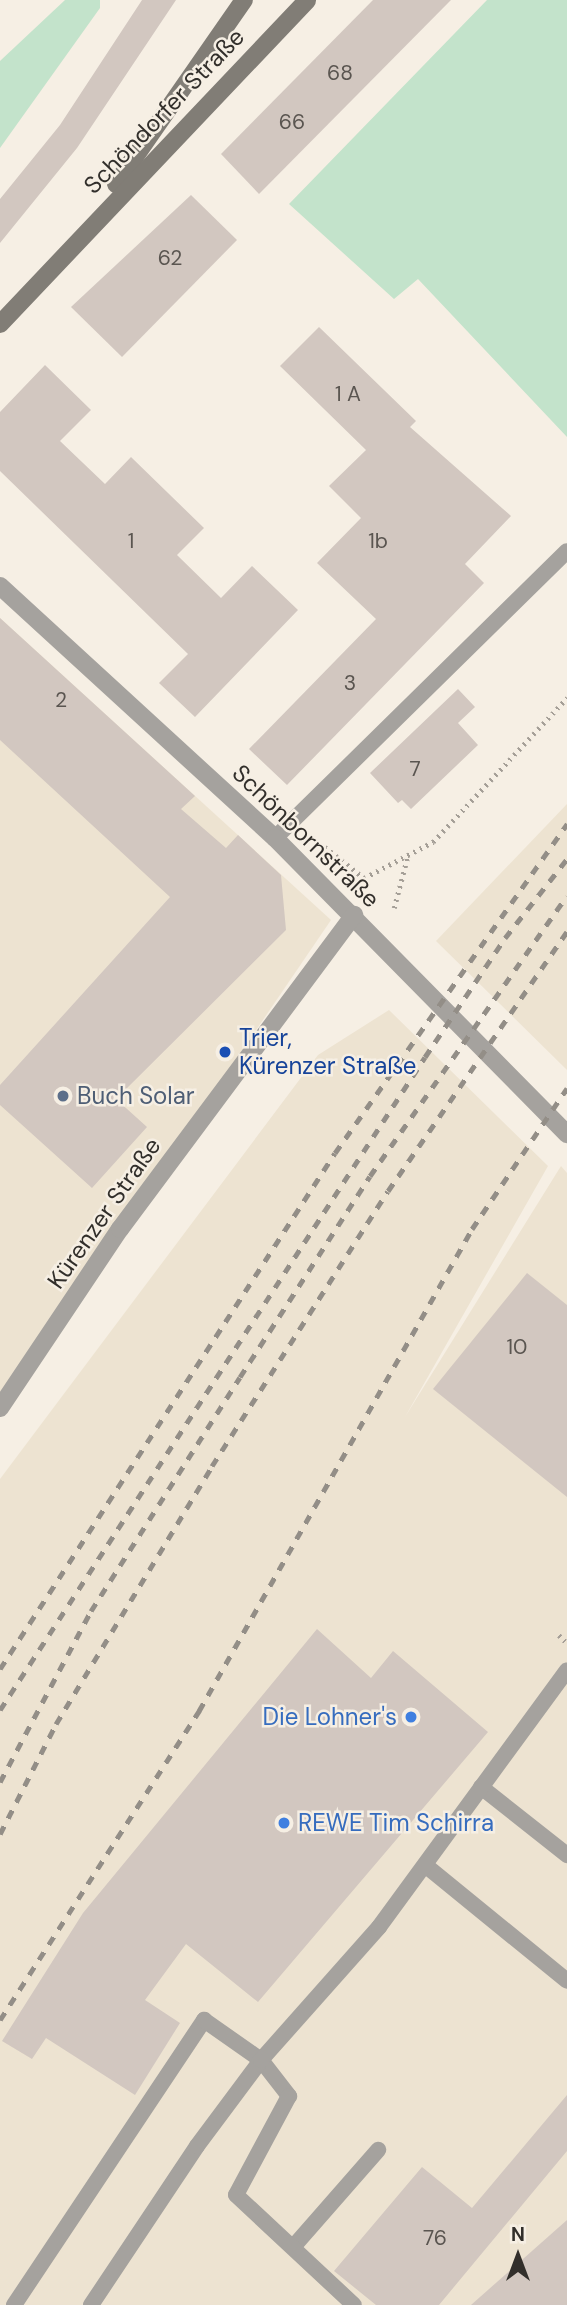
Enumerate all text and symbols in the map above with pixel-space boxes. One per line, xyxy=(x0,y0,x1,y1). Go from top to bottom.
street label: Schöndorfer Straße xyxy=(78,22,250,200)
house number: 68 xyxy=(327,60,353,86)
house number: 66 xyxy=(279,109,305,135)
house number: 62 xyxy=(158,245,182,271)
house number: 1 A xyxy=(335,381,361,407)
house number: 1 xyxy=(128,528,134,554)
house number: 1b xyxy=(368,528,388,554)
house number: 3 xyxy=(344,670,356,696)
house number: 2 xyxy=(55,687,67,713)
house number: 7 xyxy=(409,756,421,782)
street label: Schönbornstraße xyxy=(226,758,386,914)
place label: Trier, Kürenzer Straße xyxy=(239,1024,417,1080)
marker: Trier, Kürenzer Straße xyxy=(217,1044,233,1060)
place label: Buch Solar xyxy=(77,1082,195,1110)
marker: Buch Solar xyxy=(55,1088,71,1104)
street label: Kürenzer Straße xyxy=(41,1132,167,1294)
house number: 10 xyxy=(507,1334,527,1360)
place label: Die Lohner's xyxy=(262,1703,397,1731)
marker: Die Lohner's xyxy=(403,1709,419,1725)
place label: REWE Tim Schirra xyxy=(298,1809,494,1837)
marker: REWE Tim Schirra xyxy=(276,1815,292,1831)
north arrow xyxy=(483,2221,553,2291)
text: N xyxy=(511,2222,525,2247)
house number: 76 xyxy=(423,2225,447,2251)

